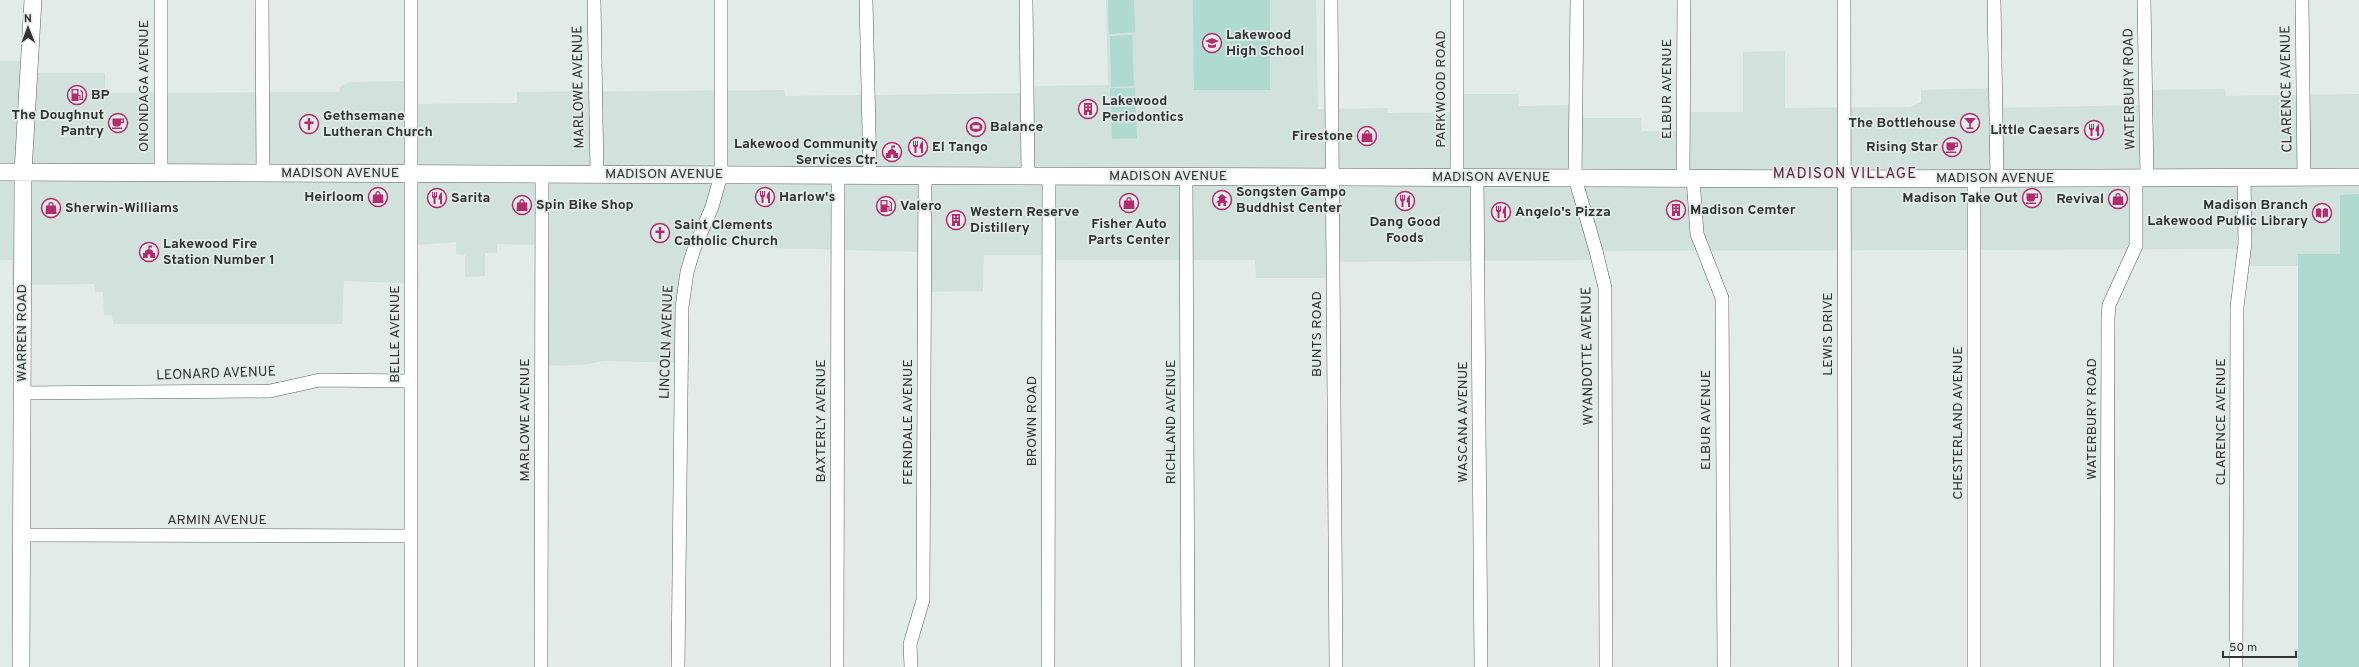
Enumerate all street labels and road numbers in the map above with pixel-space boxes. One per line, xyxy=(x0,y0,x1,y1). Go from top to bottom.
street label: ONONDAGA AVENUE xyxy=(136,20,153,152)
street label: MARLOWE AVENUE xyxy=(569,25,589,149)
street label: CLARENCE AVENUE xyxy=(2277,25,2297,153)
street label: WATERBURY ROAD xyxy=(2120,28,2140,150)
street label: PARKWOOD ROAD xyxy=(1433,30,1450,148)
street label: ELBUR AVENUE xyxy=(1659,39,1676,139)
street label: MADISON AVENUE xyxy=(281,165,399,182)
street label: MADISON AVENUE xyxy=(605,166,723,183)
street label: MADISON AVENUE xyxy=(1109,168,1227,185)
street label: MADISON AVENUE xyxy=(1432,169,1550,186)
street label: MADISON AVENUE xyxy=(1936,170,2054,187)
street label: WARREN ROAD xyxy=(14,284,31,382)
street label: BELLE AVENUE xyxy=(387,285,404,383)
street label: LINCOLN AVENUE xyxy=(657,285,677,399)
street label: WYANDOTTE AVENUE xyxy=(1578,287,1598,425)
street label: BUNTS ROAD xyxy=(1309,291,1326,377)
street label: LEWIS DRIVE xyxy=(1820,292,1837,376)
street label: CHESTERLAND AVENUE xyxy=(1950,346,1967,500)
street label: MARLOWE AVENUE xyxy=(517,358,534,482)
street label: WATERBURY ROAD xyxy=(2084,358,2101,480)
street label: CLARENCE AVENUE xyxy=(2213,358,2230,486)
street label: BAXTERLY AVENUE xyxy=(813,359,830,483)
street label: FERNDALE AVENUE xyxy=(900,359,917,485)
street label: RICHLAND AVENUE xyxy=(1163,360,1180,484)
street label: WASCANA AVENUE xyxy=(1455,361,1472,483)
street label: LEONARD AVENUE xyxy=(156,363,276,385)
street label: ELBUR AVENUE xyxy=(1698,370,1715,470)
street label: BROWN ROAD xyxy=(1024,376,1041,466)
street label: ARMIN AVENUE xyxy=(167,512,267,529)

